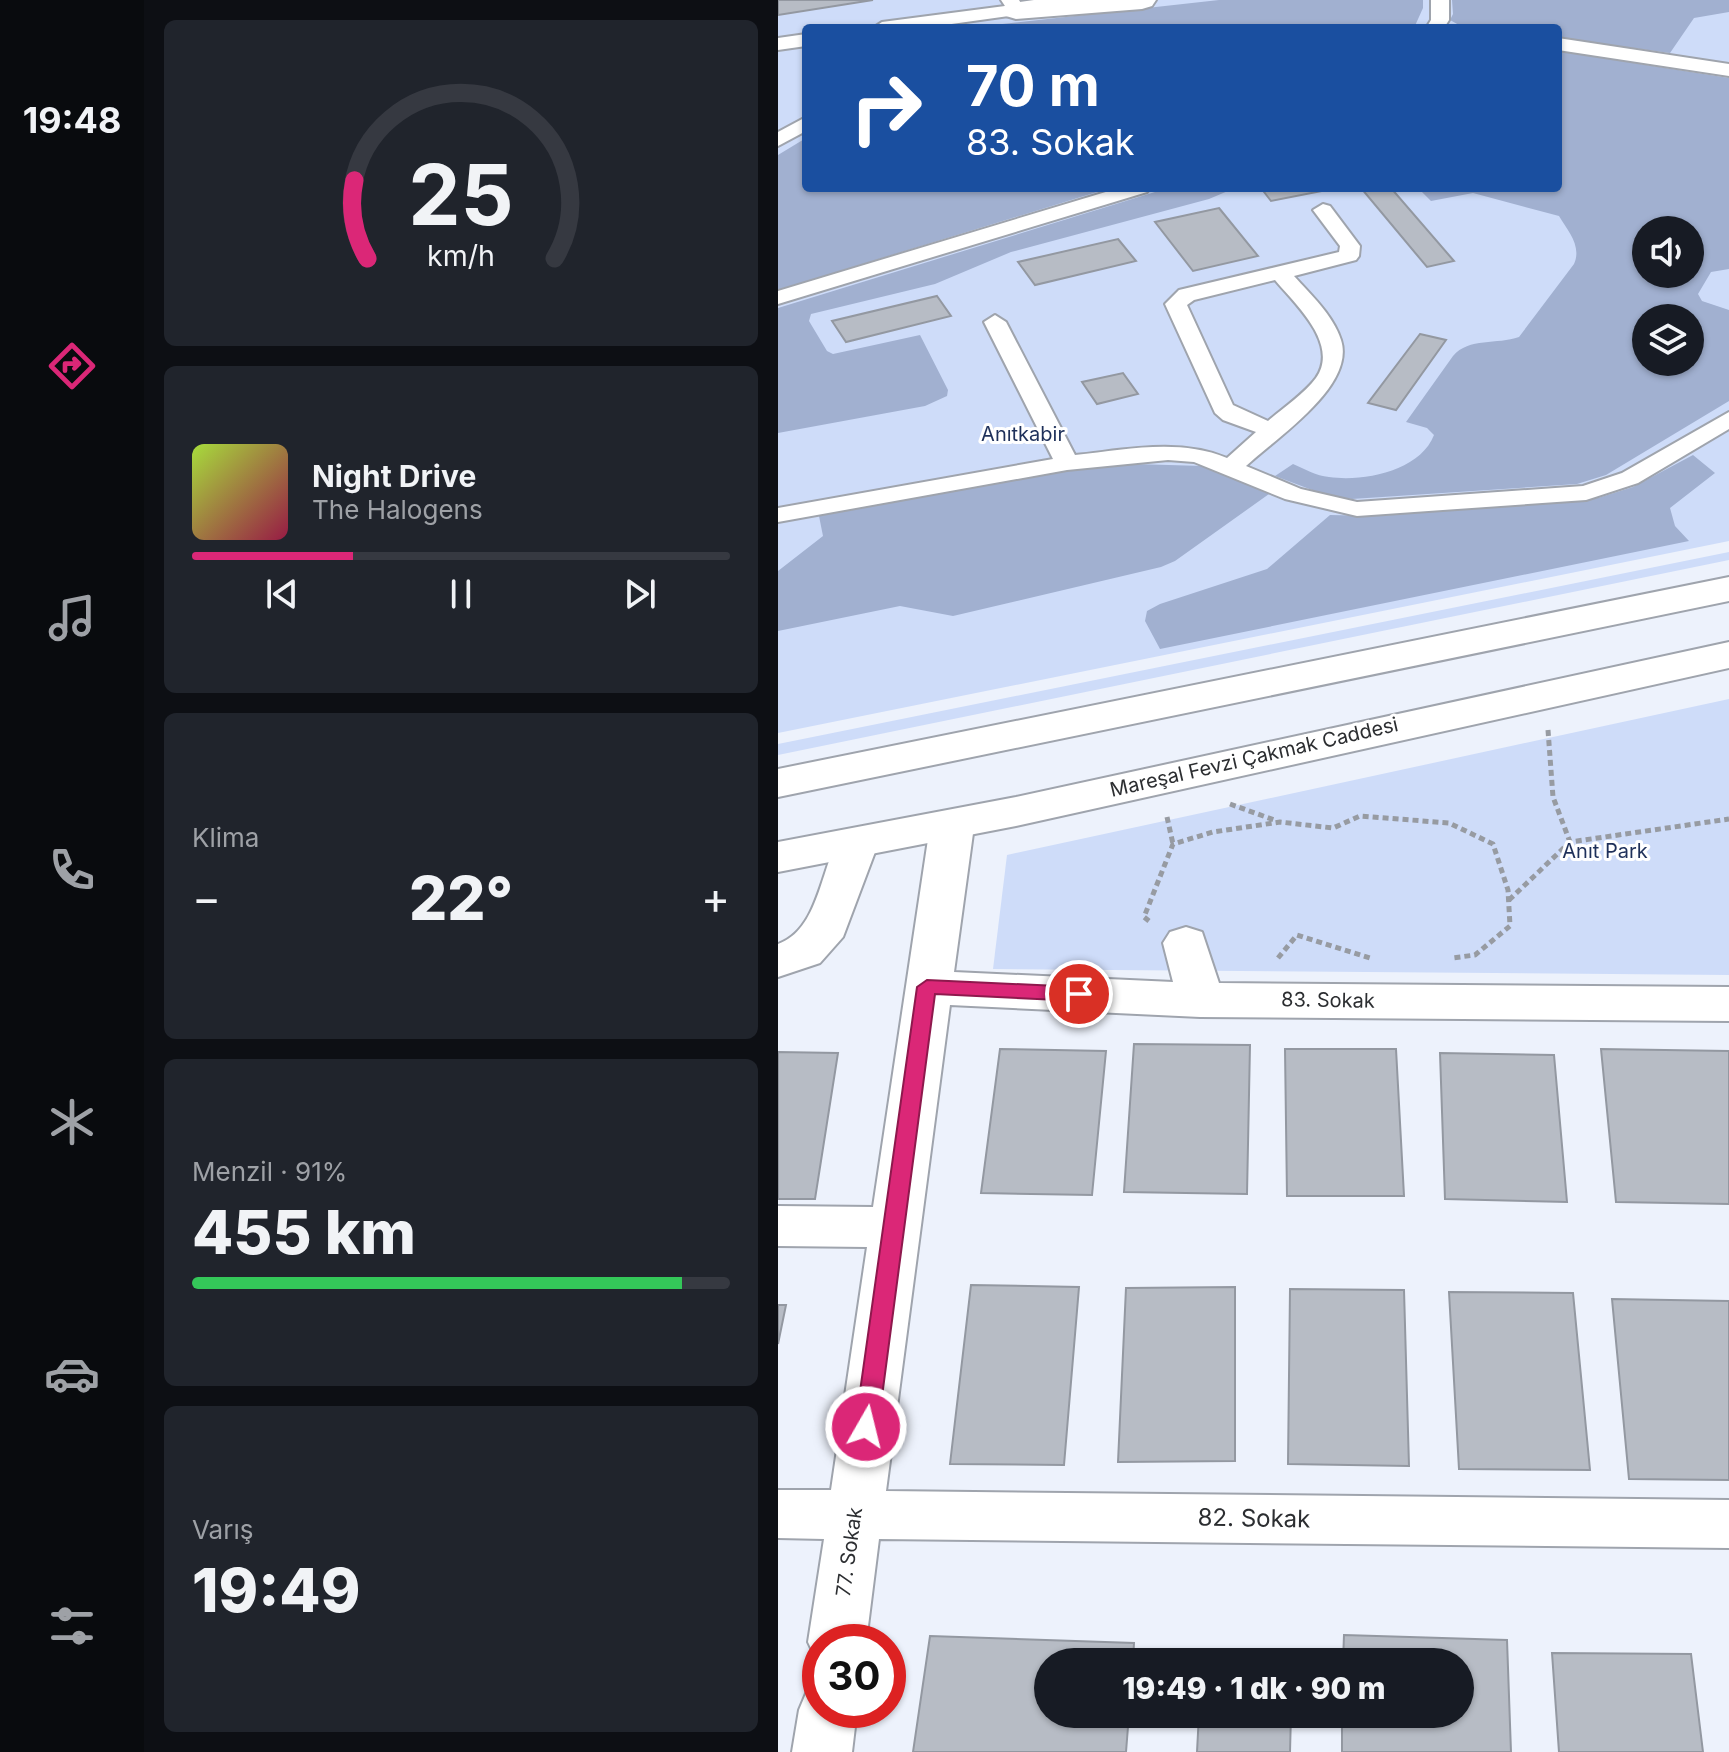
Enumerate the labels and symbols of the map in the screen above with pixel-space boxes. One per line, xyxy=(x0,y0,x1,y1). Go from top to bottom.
park label: Anıtkabir xyxy=(981,422,1065,446)
street label: Mareşal Fevzi Çakmak Caddesi xyxy=(1108,712,1400,802)
park label: Anıt Park xyxy=(1562,839,1648,863)
pin xyxy=(1045,960,1113,1028)
street label: 83. Sokak xyxy=(1281,987,1375,1013)
position arrow xyxy=(824,1385,908,1469)
street label: 82. Sokak xyxy=(1197,1503,1311,1533)
street label: 77. Sokak xyxy=(831,1506,867,1598)
speed limit sign: 30 xyxy=(802,1624,906,1728)

